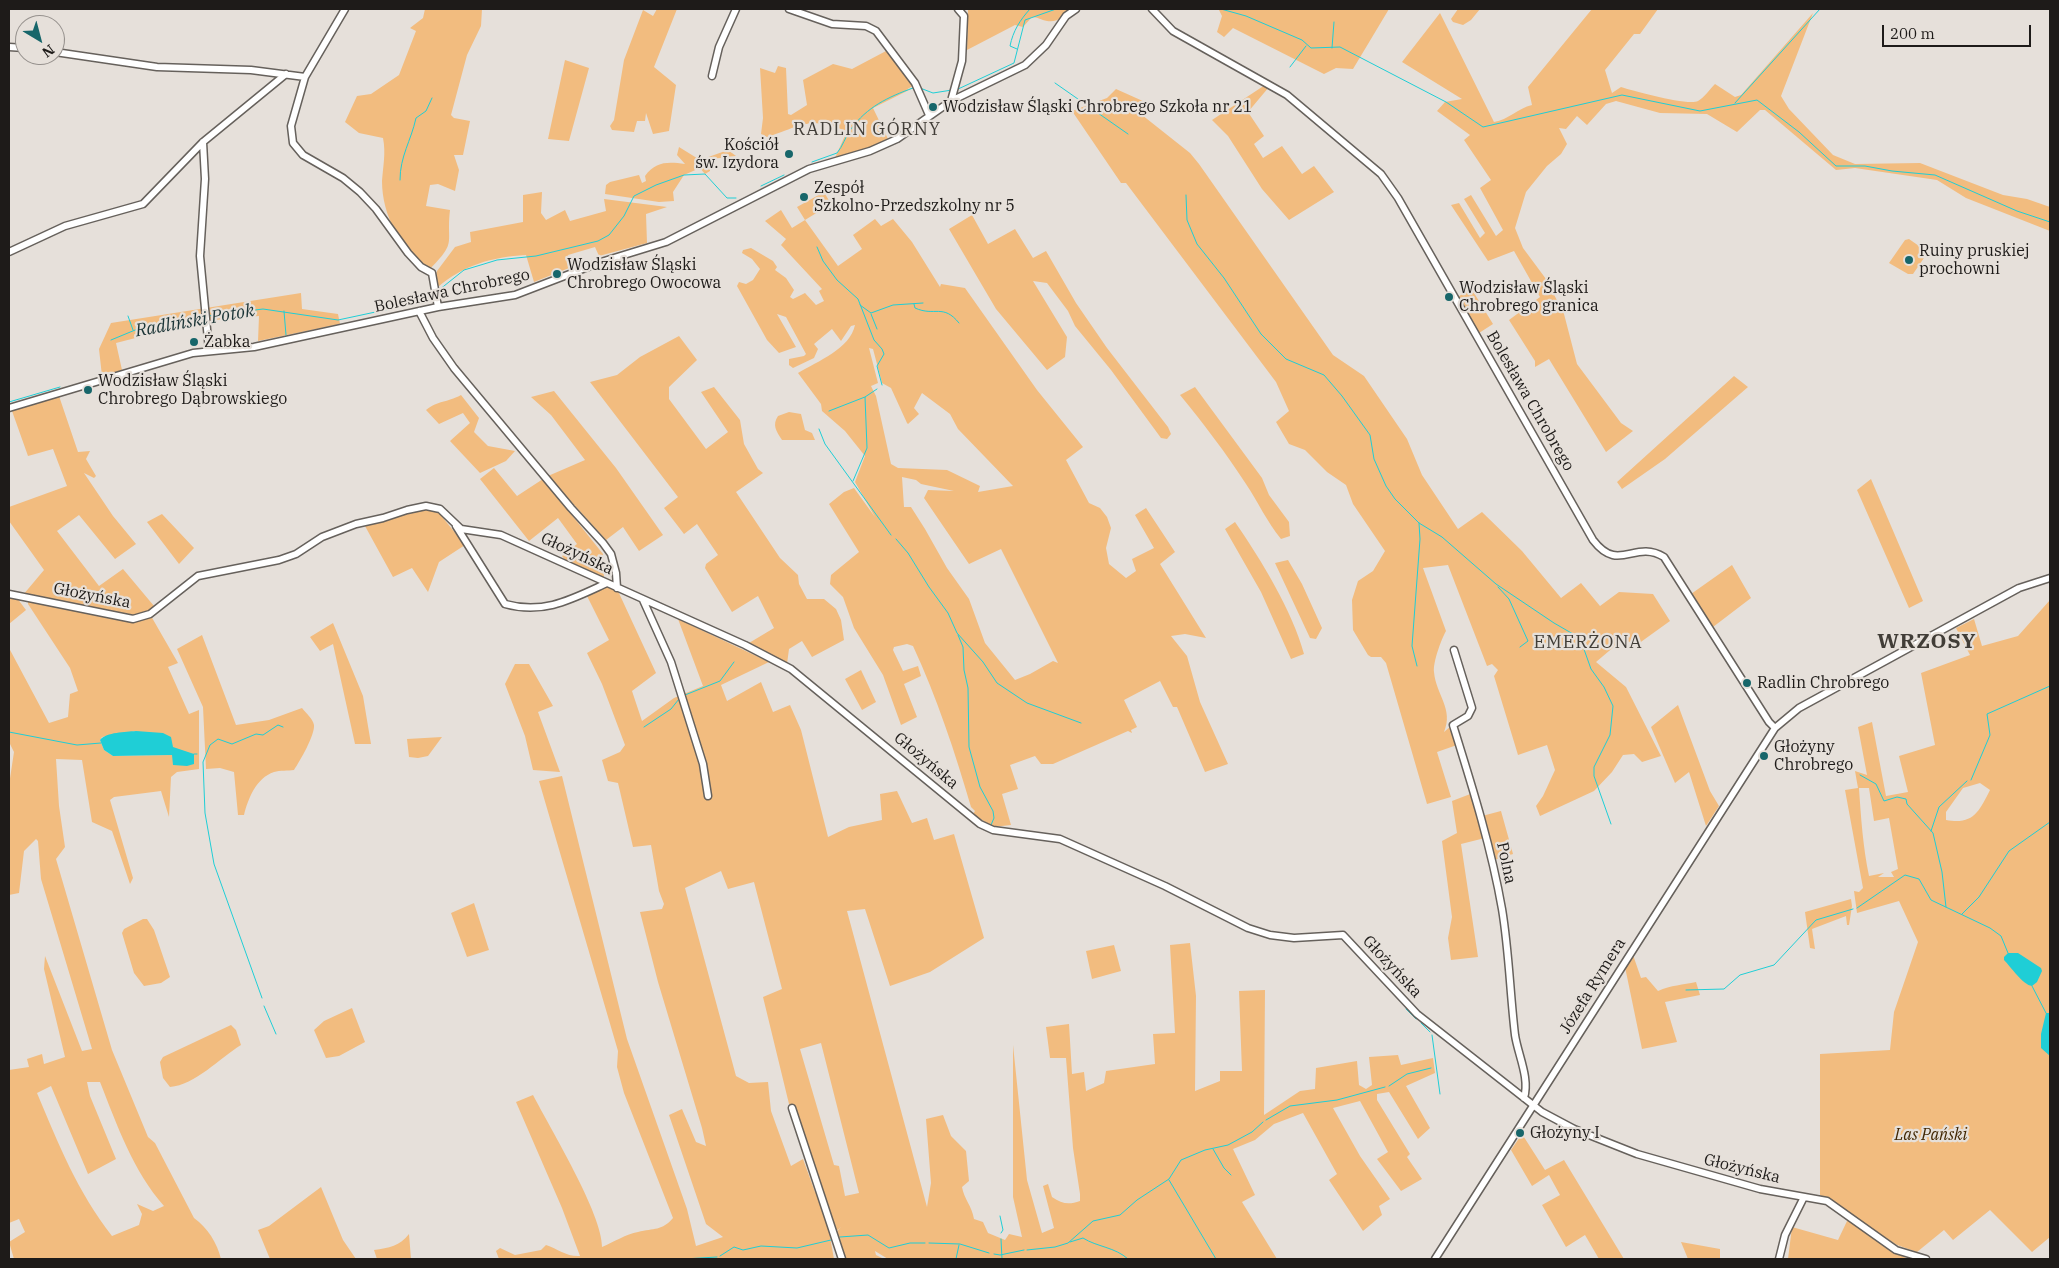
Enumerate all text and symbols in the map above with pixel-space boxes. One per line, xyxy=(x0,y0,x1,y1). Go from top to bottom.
north arrow xyxy=(15,15,65,65)
scale bar xyxy=(1884,15,2033,47)
text: 200 m xyxy=(1890,24,1935,43)
text: N xyxy=(39,41,58,62)
place label: Wodzisław Śląski Chrobrego Szkoła nr 21 xyxy=(943,97,1252,117)
marker: Wodzisław Śląski Chrobrego Szkoła nr 21 xyxy=(927,101,939,113)
district label: RADLIN GÓRNY xyxy=(791,119,943,141)
place label: Kościół św. Izydora xyxy=(695,135,779,173)
marker: Kościół św. Izydora xyxy=(783,148,795,160)
place label: Zespół Szkolno-Przedszkolny nr 5 xyxy=(814,178,1015,216)
marker: Zespół Szkolno-Przedszkolny nr 5 xyxy=(798,191,810,203)
place label: Ruiny pruskiej prochowni xyxy=(1919,241,2030,279)
marker: Ruiny pruskiej prochowni xyxy=(1903,254,1915,266)
place label: Wodzisław Śląski Chrobrego Owocowa xyxy=(567,255,721,293)
street label: Bolesława Chrobrego xyxy=(372,265,532,317)
marker: Wodzisław Śląski Chrobrego Owocowa xyxy=(551,268,563,280)
place label: Wodzisław Śląski Chrobrego granica xyxy=(1459,278,1599,316)
marker: Wodzisław Śląski Chrobrego granica xyxy=(1443,291,1455,303)
water label: Radliński Potok xyxy=(134,300,256,342)
street label: Bolesława Chrobrego xyxy=(1482,328,1578,474)
place label: Żabka xyxy=(204,332,250,352)
marker: Żabka xyxy=(188,336,200,348)
place label: Wodzisław Śląski Chrobrego Dąbrowskiego xyxy=(98,371,287,409)
marker: Wodzisław Śląski Chrobrego Dąbrowskiego xyxy=(82,384,94,396)
street label: Głożyńska xyxy=(538,529,616,579)
street label: Głożyńska xyxy=(52,579,132,613)
district label: WRZOSY xyxy=(1876,629,1978,655)
district label: EMERŻONA xyxy=(1532,632,1644,654)
place label: Radlin Chrobrego xyxy=(1757,673,1889,693)
marker: Radlin Chrobrego xyxy=(1741,677,1753,689)
street label: Głożyńska xyxy=(890,729,962,793)
place label: Głożyny Chrobrego xyxy=(1774,737,1853,775)
marker: Głożyny Chrobrego xyxy=(1758,750,1770,762)
street label: Polna xyxy=(1492,840,1520,886)
street label: Głożyńska xyxy=(1358,932,1426,1002)
street label: Józefa Rymera xyxy=(1556,935,1630,1037)
place label: Głożyny I xyxy=(1530,1123,1600,1143)
park label: Las Pański xyxy=(1895,1125,1967,1145)
marker: Głożyny I xyxy=(1514,1127,1526,1139)
street label: Głożyńska xyxy=(1702,1150,1782,1188)

